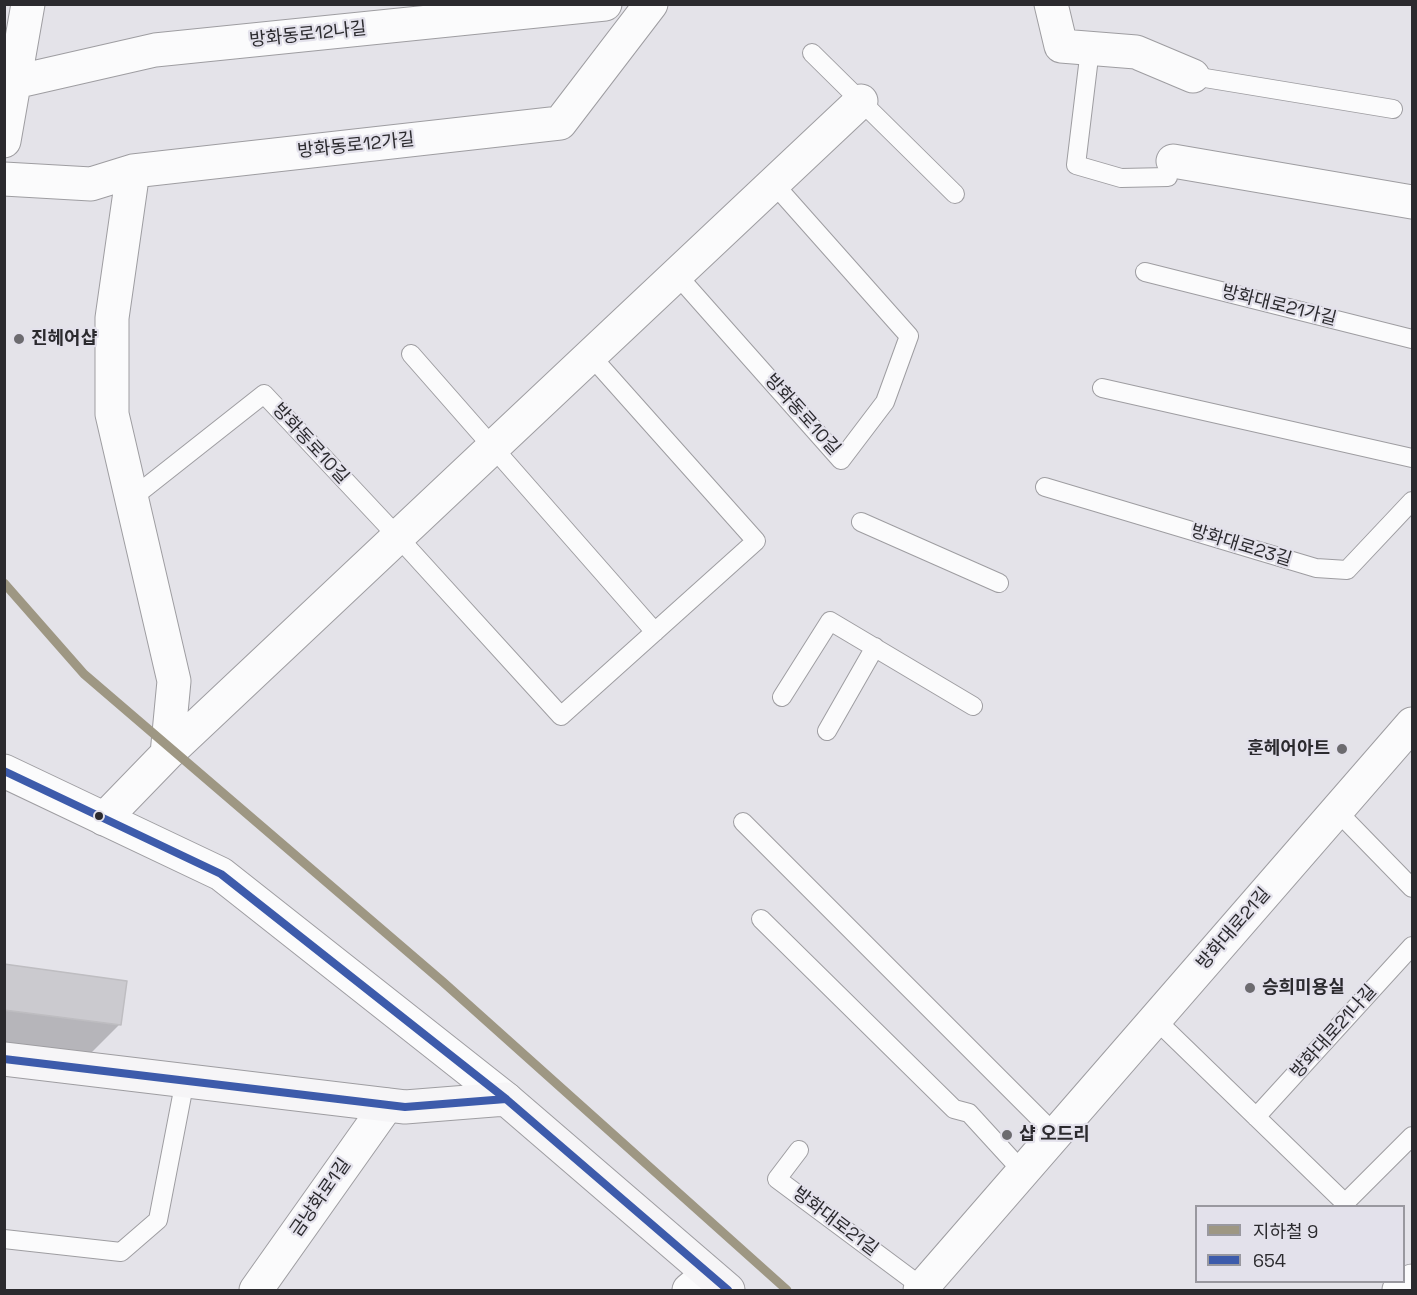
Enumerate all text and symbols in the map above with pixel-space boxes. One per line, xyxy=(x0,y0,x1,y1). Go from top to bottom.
street label: 방화동로12나길 xyxy=(248,18,368,52)
street label: 방화동로12가길 xyxy=(296,129,416,163)
street label: 방화대로21가길 xyxy=(1219,281,1339,331)
place label: 진헤어샵 xyxy=(31,328,97,350)
marker: 진헤어샵 xyxy=(12,332,26,346)
street label: 방화동로10길 xyxy=(760,370,844,460)
street label: 방화동로10길 xyxy=(267,399,353,489)
street label: 방화대로23길 xyxy=(1188,520,1294,572)
place label: 훈헤어아트 xyxy=(1247,738,1330,760)
marker: 훈헤어아트 xyxy=(1335,742,1349,756)
unlabelled marker xyxy=(93,810,105,822)
street label: 방화대로21길 xyxy=(1193,884,1275,974)
place label: 승희미용실 xyxy=(1262,977,1345,999)
marker: 승희미용실 xyxy=(1243,981,1257,995)
street label: 방화대로21나길 xyxy=(1287,981,1381,1083)
place label: 샵 오드리 xyxy=(1019,1124,1090,1146)
marker: 샵 오드리 xyxy=(1000,1128,1014,1142)
street label: 금낭화로1길 xyxy=(286,1155,356,1241)
street label: 방화대로21길 xyxy=(788,1183,882,1261)
legend xyxy=(1195,1205,1405,1283)
text: 지하철 9 xyxy=(1253,1220,1318,1243)
text: 654 xyxy=(1253,1249,1286,1272)

